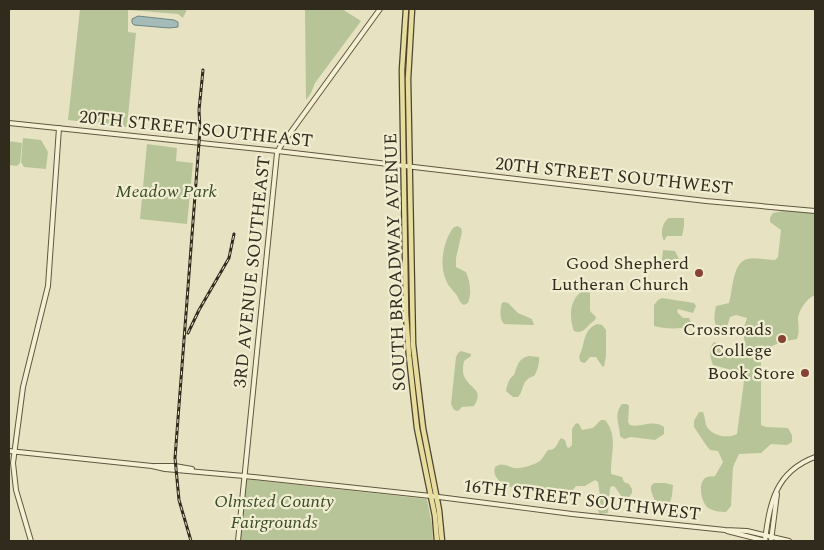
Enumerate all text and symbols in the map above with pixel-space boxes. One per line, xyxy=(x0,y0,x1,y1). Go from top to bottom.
street label: 20TH STREET SOUTHEAST xyxy=(78,103,314,155)
street label: SOUTH BROADWAY AVENUE xyxy=(377,132,413,392)
street label: 20TH STREET SOUTHWEST xyxy=(494,150,734,202)
street label: 3RD AVENUE SOUTHEAST xyxy=(226,155,278,389)
park label: Meadow Park xyxy=(115,178,217,205)
place label: Good Shepherd Lutheran Church xyxy=(551,250,689,298)
marker: Good Shepherd Lutheran Church xyxy=(693,267,705,279)
place label: Crossroads College xyxy=(683,316,772,364)
marker: Crossroads College xyxy=(776,333,788,345)
place label: Book Store xyxy=(707,360,795,387)
marker: Book Store xyxy=(799,367,811,379)
street label: 16TH STREET SOUTHWEST xyxy=(462,472,702,528)
park label: Olmsted County Fairgrounds xyxy=(214,488,334,536)

